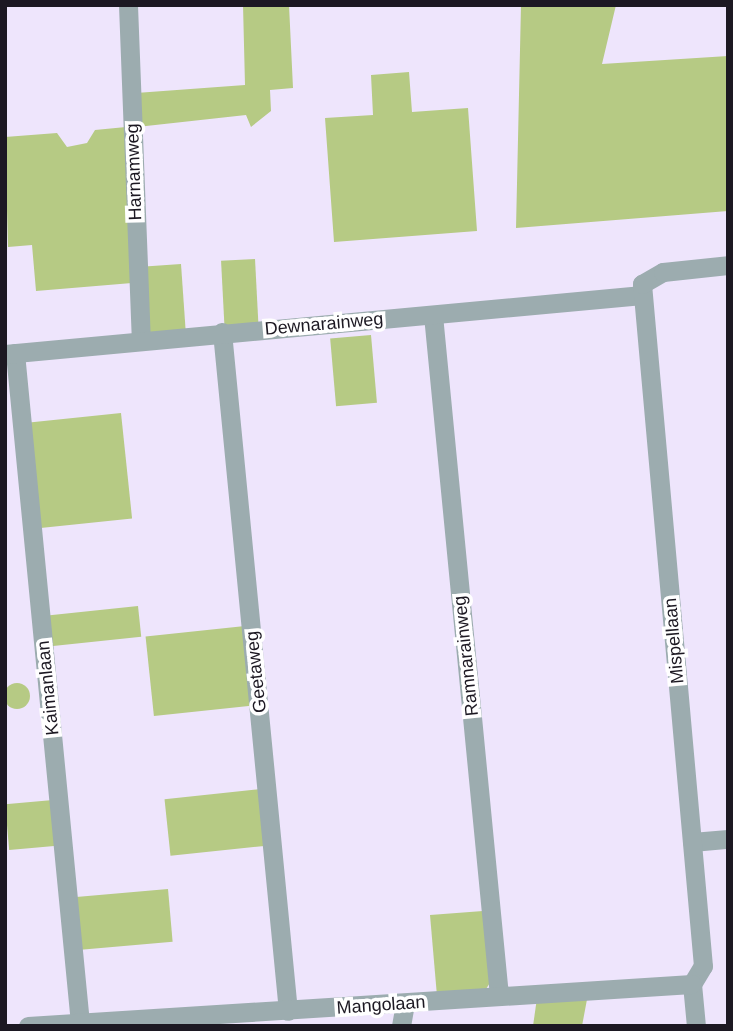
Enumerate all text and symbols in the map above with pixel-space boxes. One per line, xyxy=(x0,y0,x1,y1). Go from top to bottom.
street label: Harnamweg xyxy=(122,123,146,221)
street label: Dewnarainweg xyxy=(264,308,384,340)
street label: Ramnarainweg xyxy=(449,595,483,717)
street label: Mispellaan xyxy=(659,597,689,685)
street label: Geetaweg xyxy=(241,630,271,714)
street label: Kaimanlaan xyxy=(32,640,64,736)
street label: Mangolaan xyxy=(336,991,426,1019)

